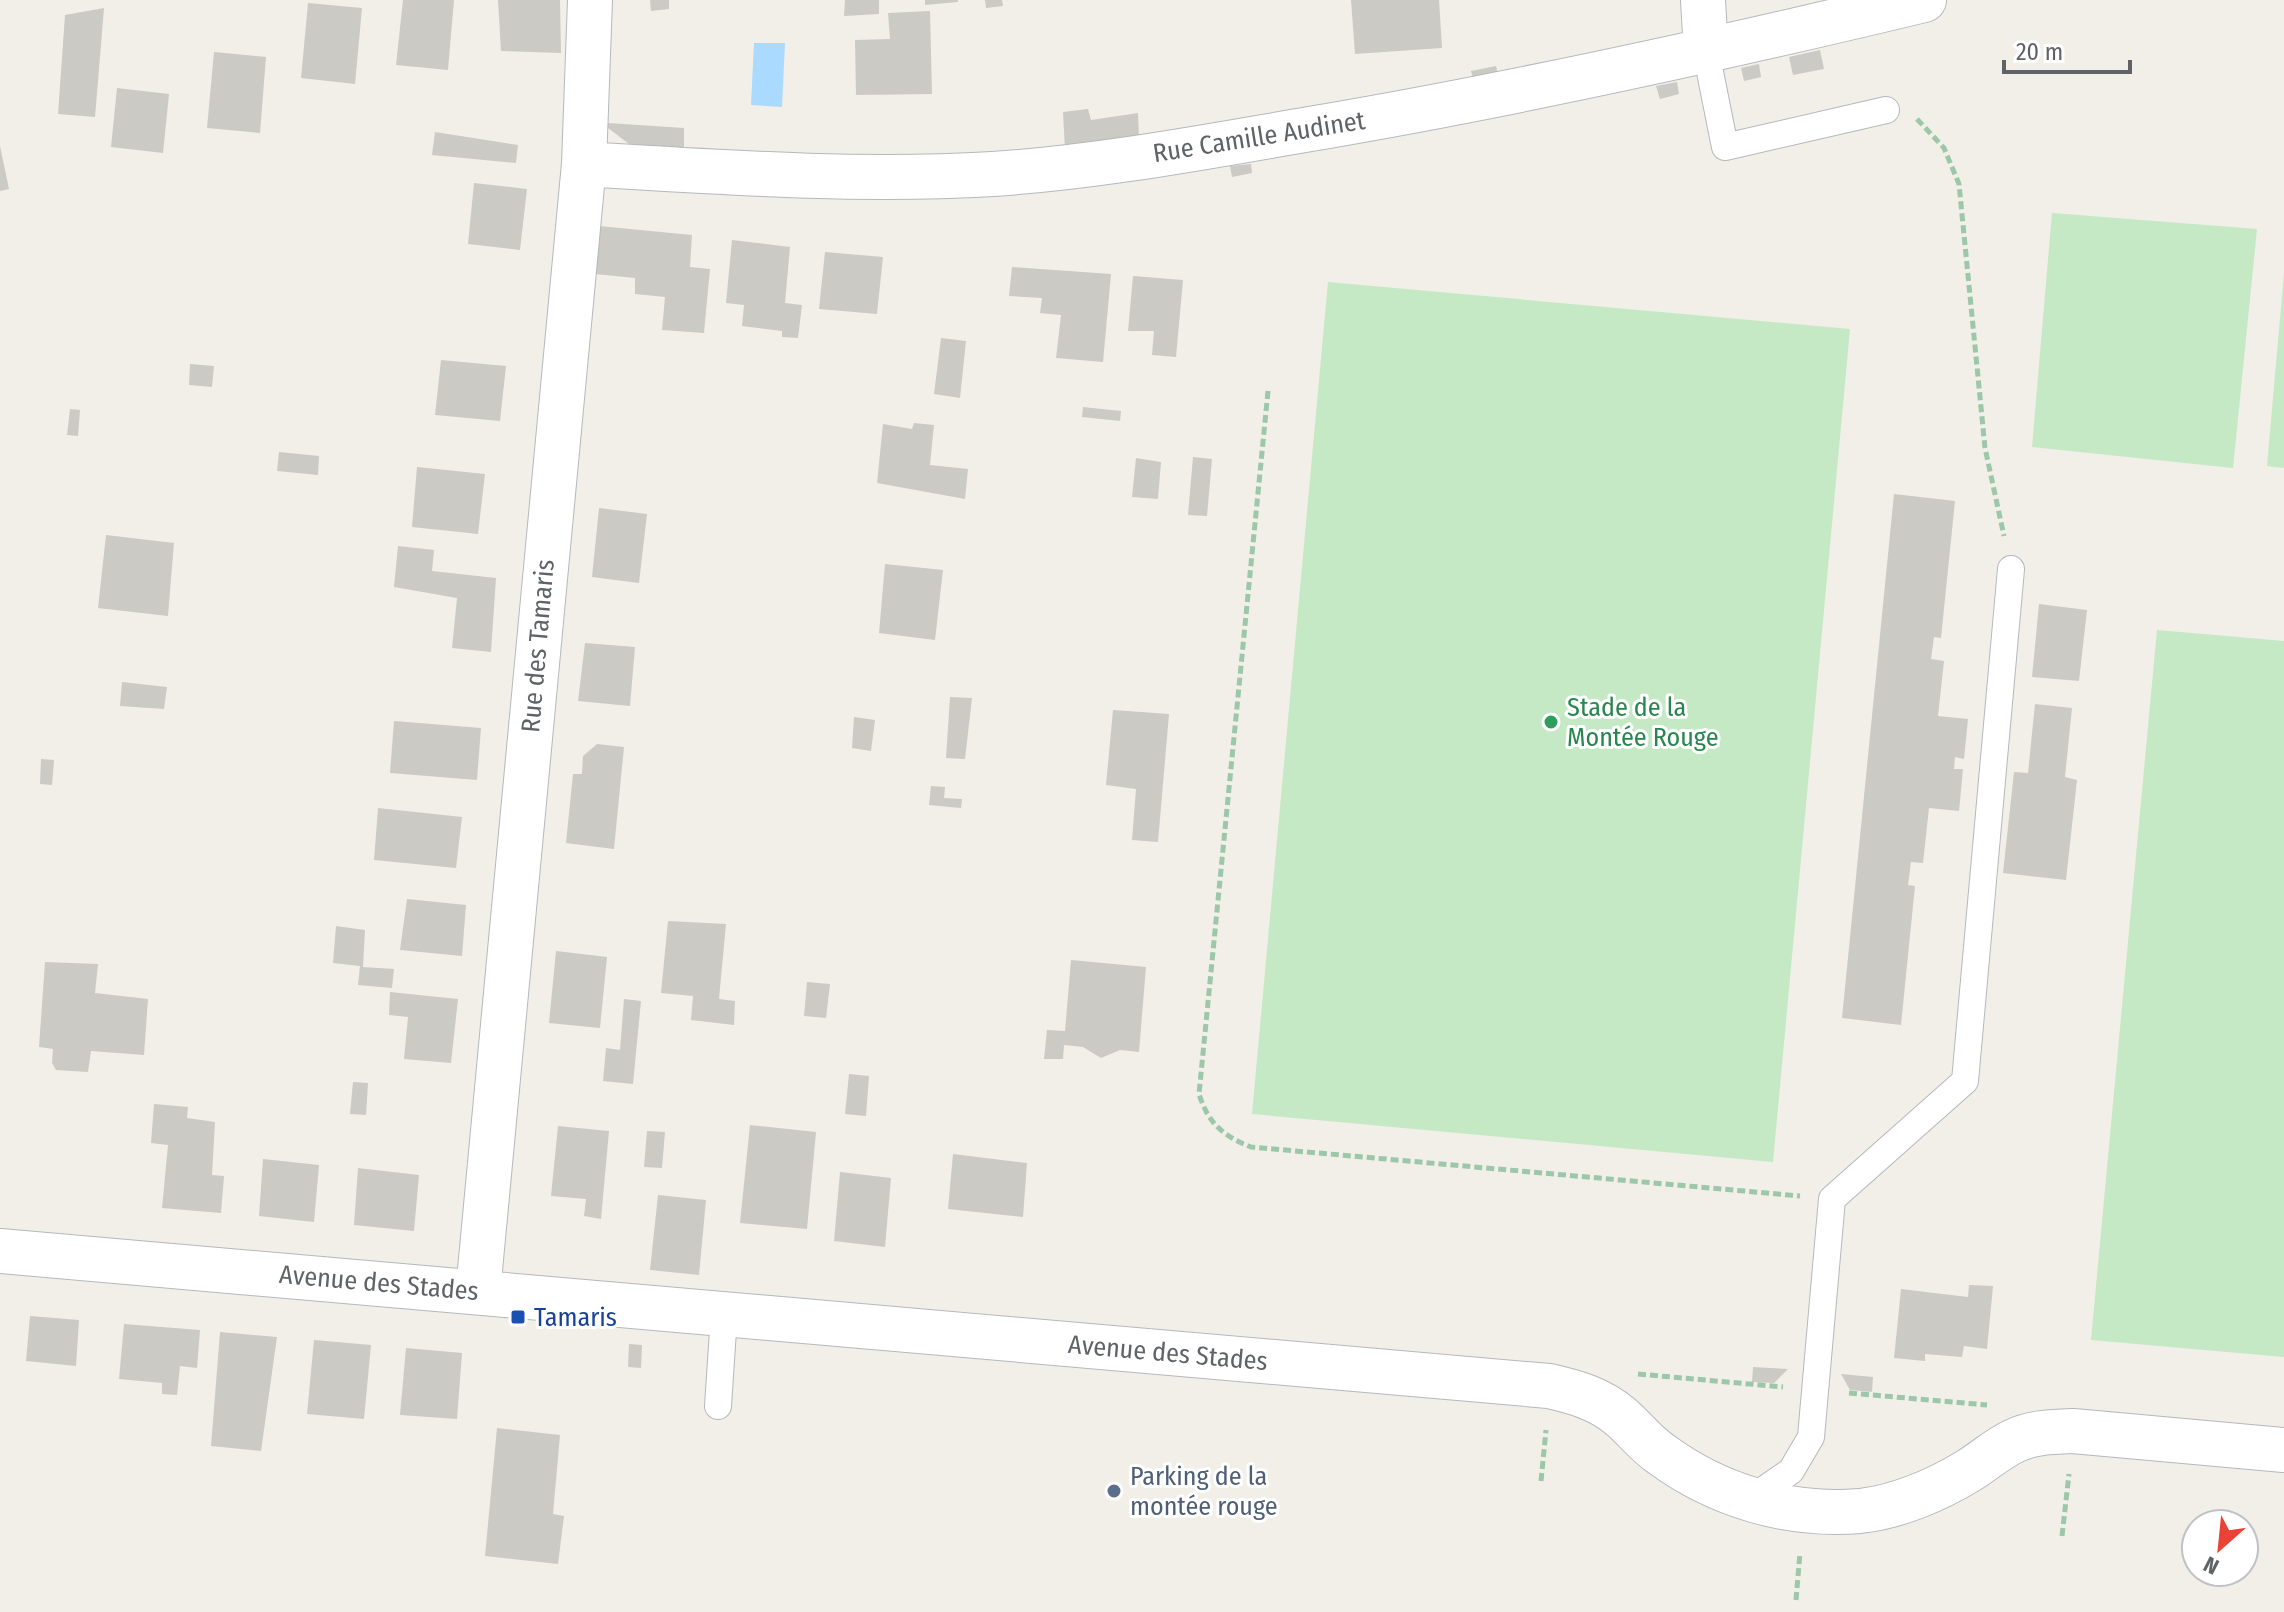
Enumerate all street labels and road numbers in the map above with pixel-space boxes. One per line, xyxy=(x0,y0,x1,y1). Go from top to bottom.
street label: Rue Camille Audinet xyxy=(1151,105,1368,169)
street label: Rue des Tamaris xyxy=(515,558,561,734)
street label: Avenue des Stades xyxy=(278,1259,480,1307)
street label: Avenue des Stades xyxy=(1067,1329,1269,1377)

